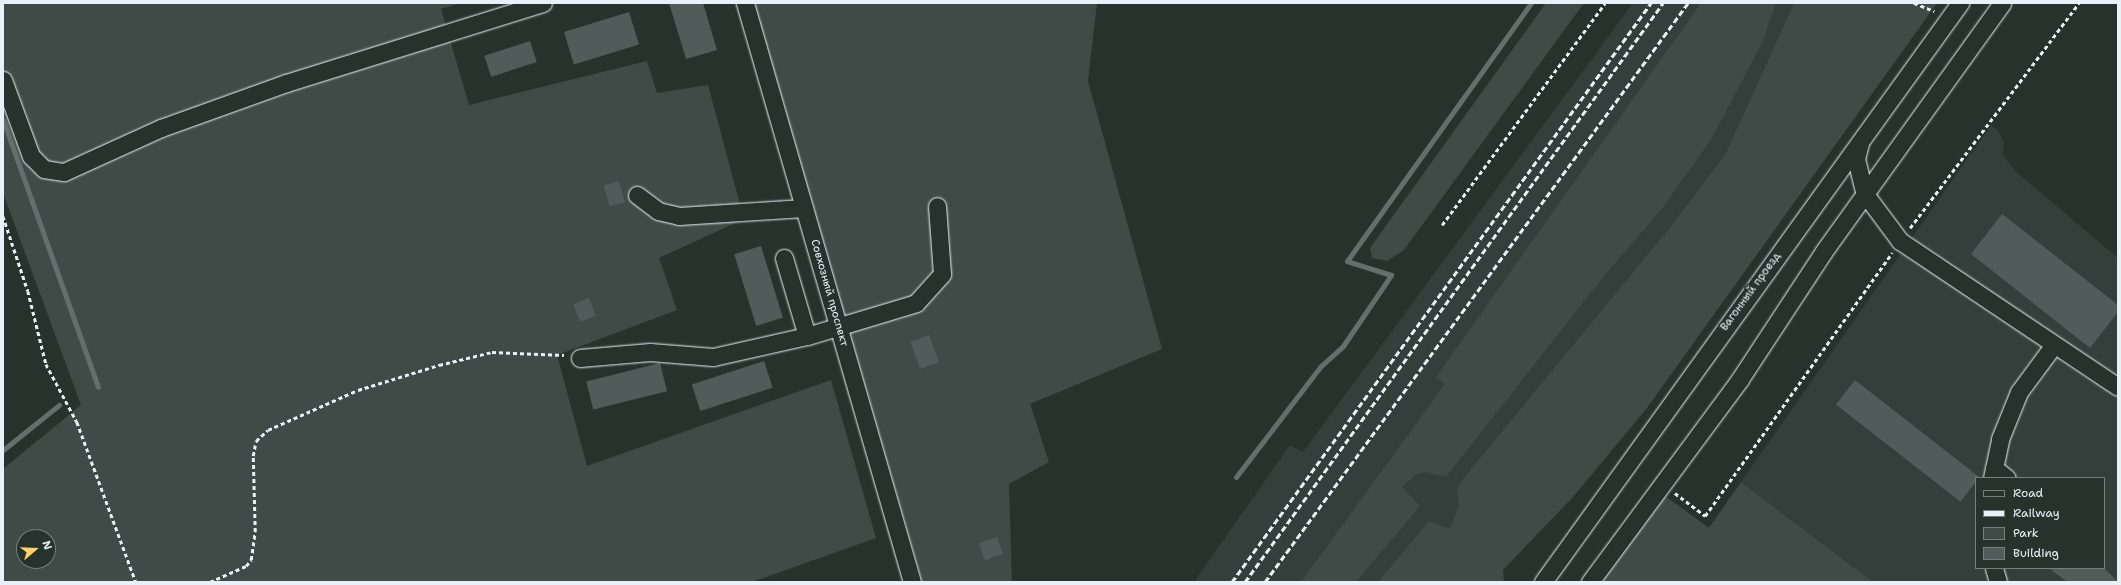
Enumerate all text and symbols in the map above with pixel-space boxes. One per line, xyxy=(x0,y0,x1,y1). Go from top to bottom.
street label: Совхозный проспект xyxy=(807,238,851,348)
street label: Вагонный проезд xyxy=(1718,250,1784,334)
legend xyxy=(1975,477,2105,569)
text: Road xyxy=(2013,485,2043,501)
text: Railway xyxy=(2013,505,2060,521)
text: Park xyxy=(2013,525,2039,541)
north arrow xyxy=(16,529,56,569)
text: N xyxy=(38,539,55,552)
text: Building xyxy=(2013,545,2059,561)

